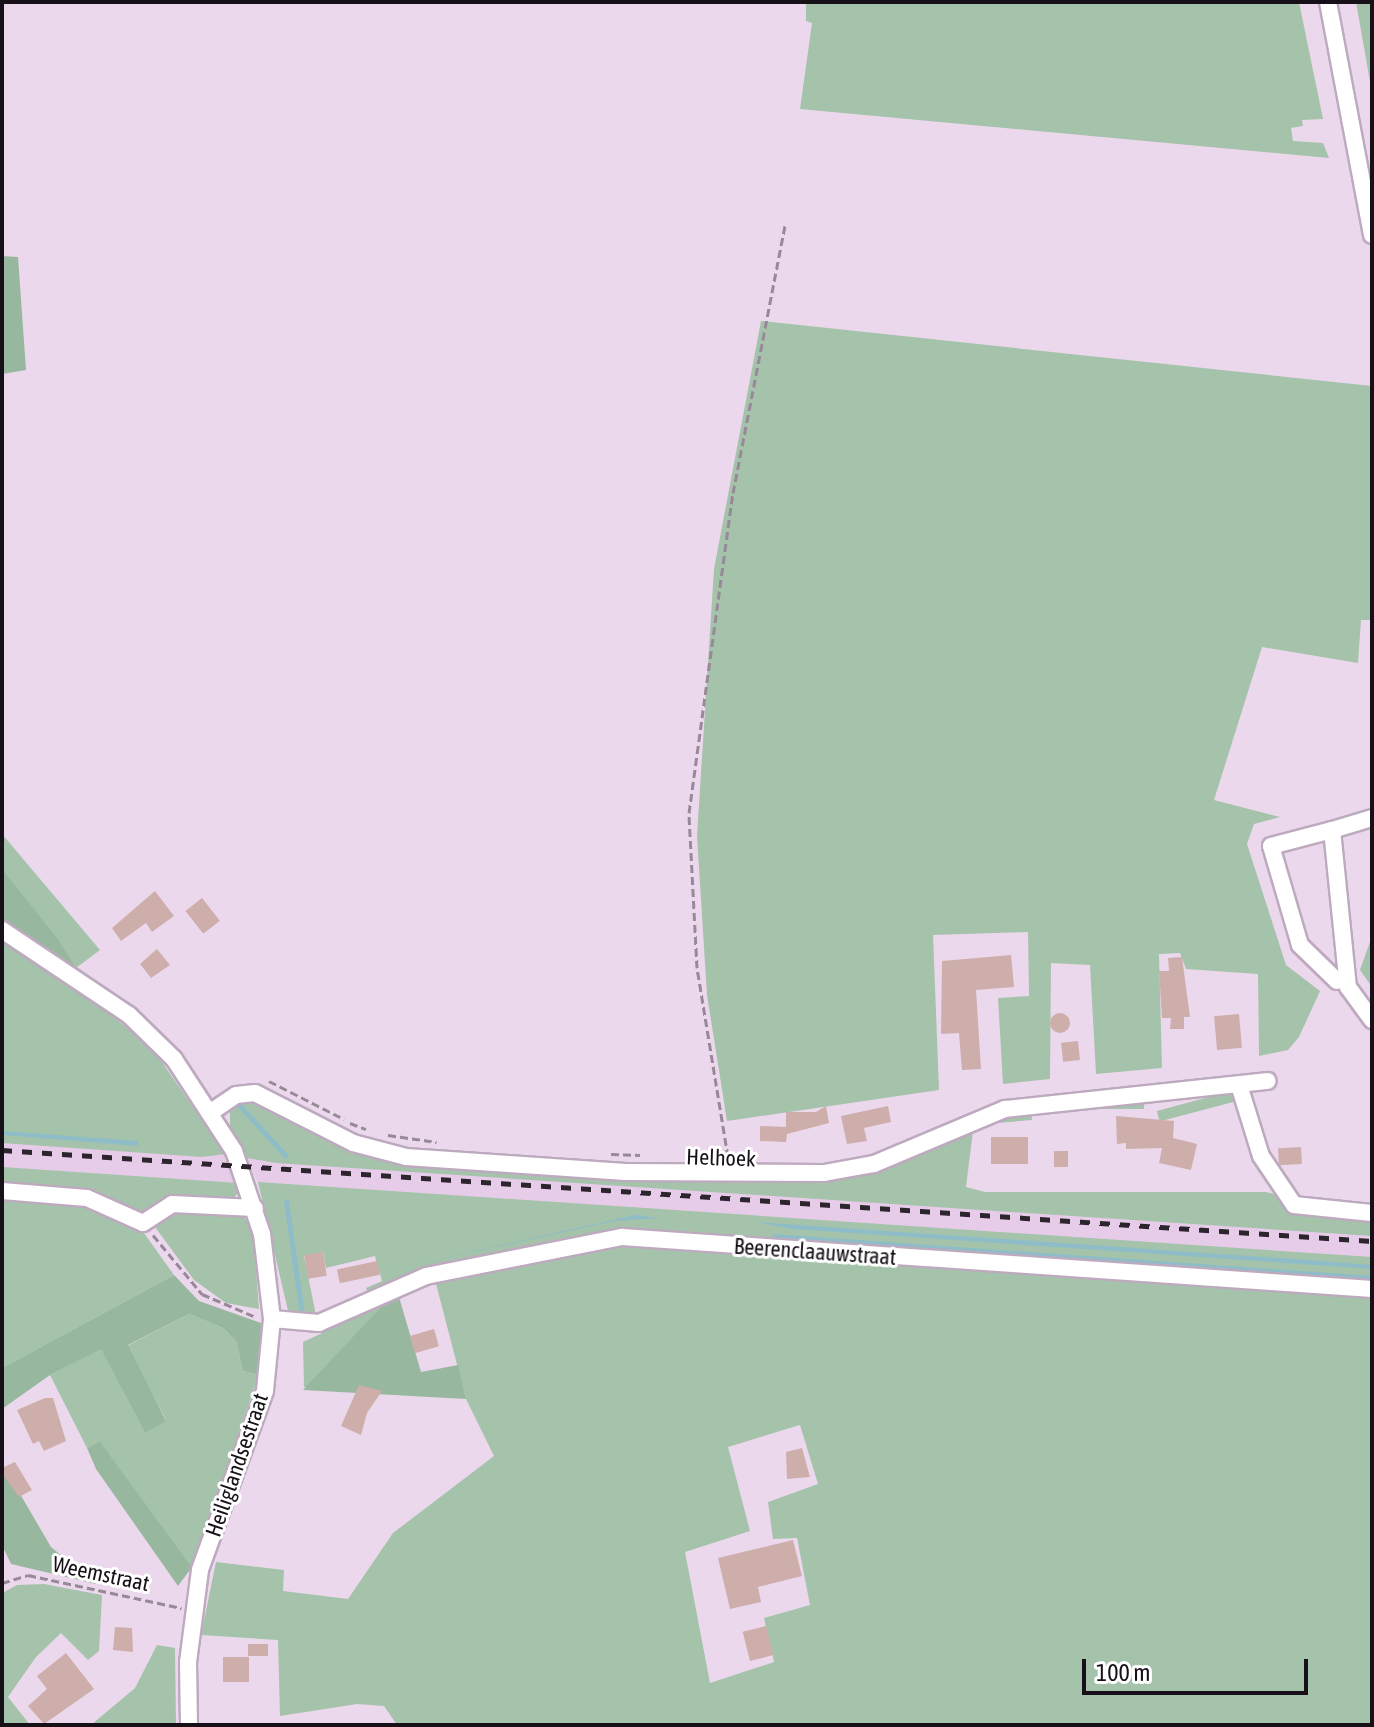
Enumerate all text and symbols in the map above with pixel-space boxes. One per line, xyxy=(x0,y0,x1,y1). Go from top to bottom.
street label: Helhoek xyxy=(686,1144,756,1172)
street label: Beerenclaauwstraat xyxy=(733,1233,897,1271)
street label: Heiliglandsestraat xyxy=(200,1390,274,1540)
street label: Weemstraat xyxy=(50,1551,152,1597)
scale bar xyxy=(1086,1643,1312,1693)
text: 100 m xyxy=(1096,1659,1150,1686)

